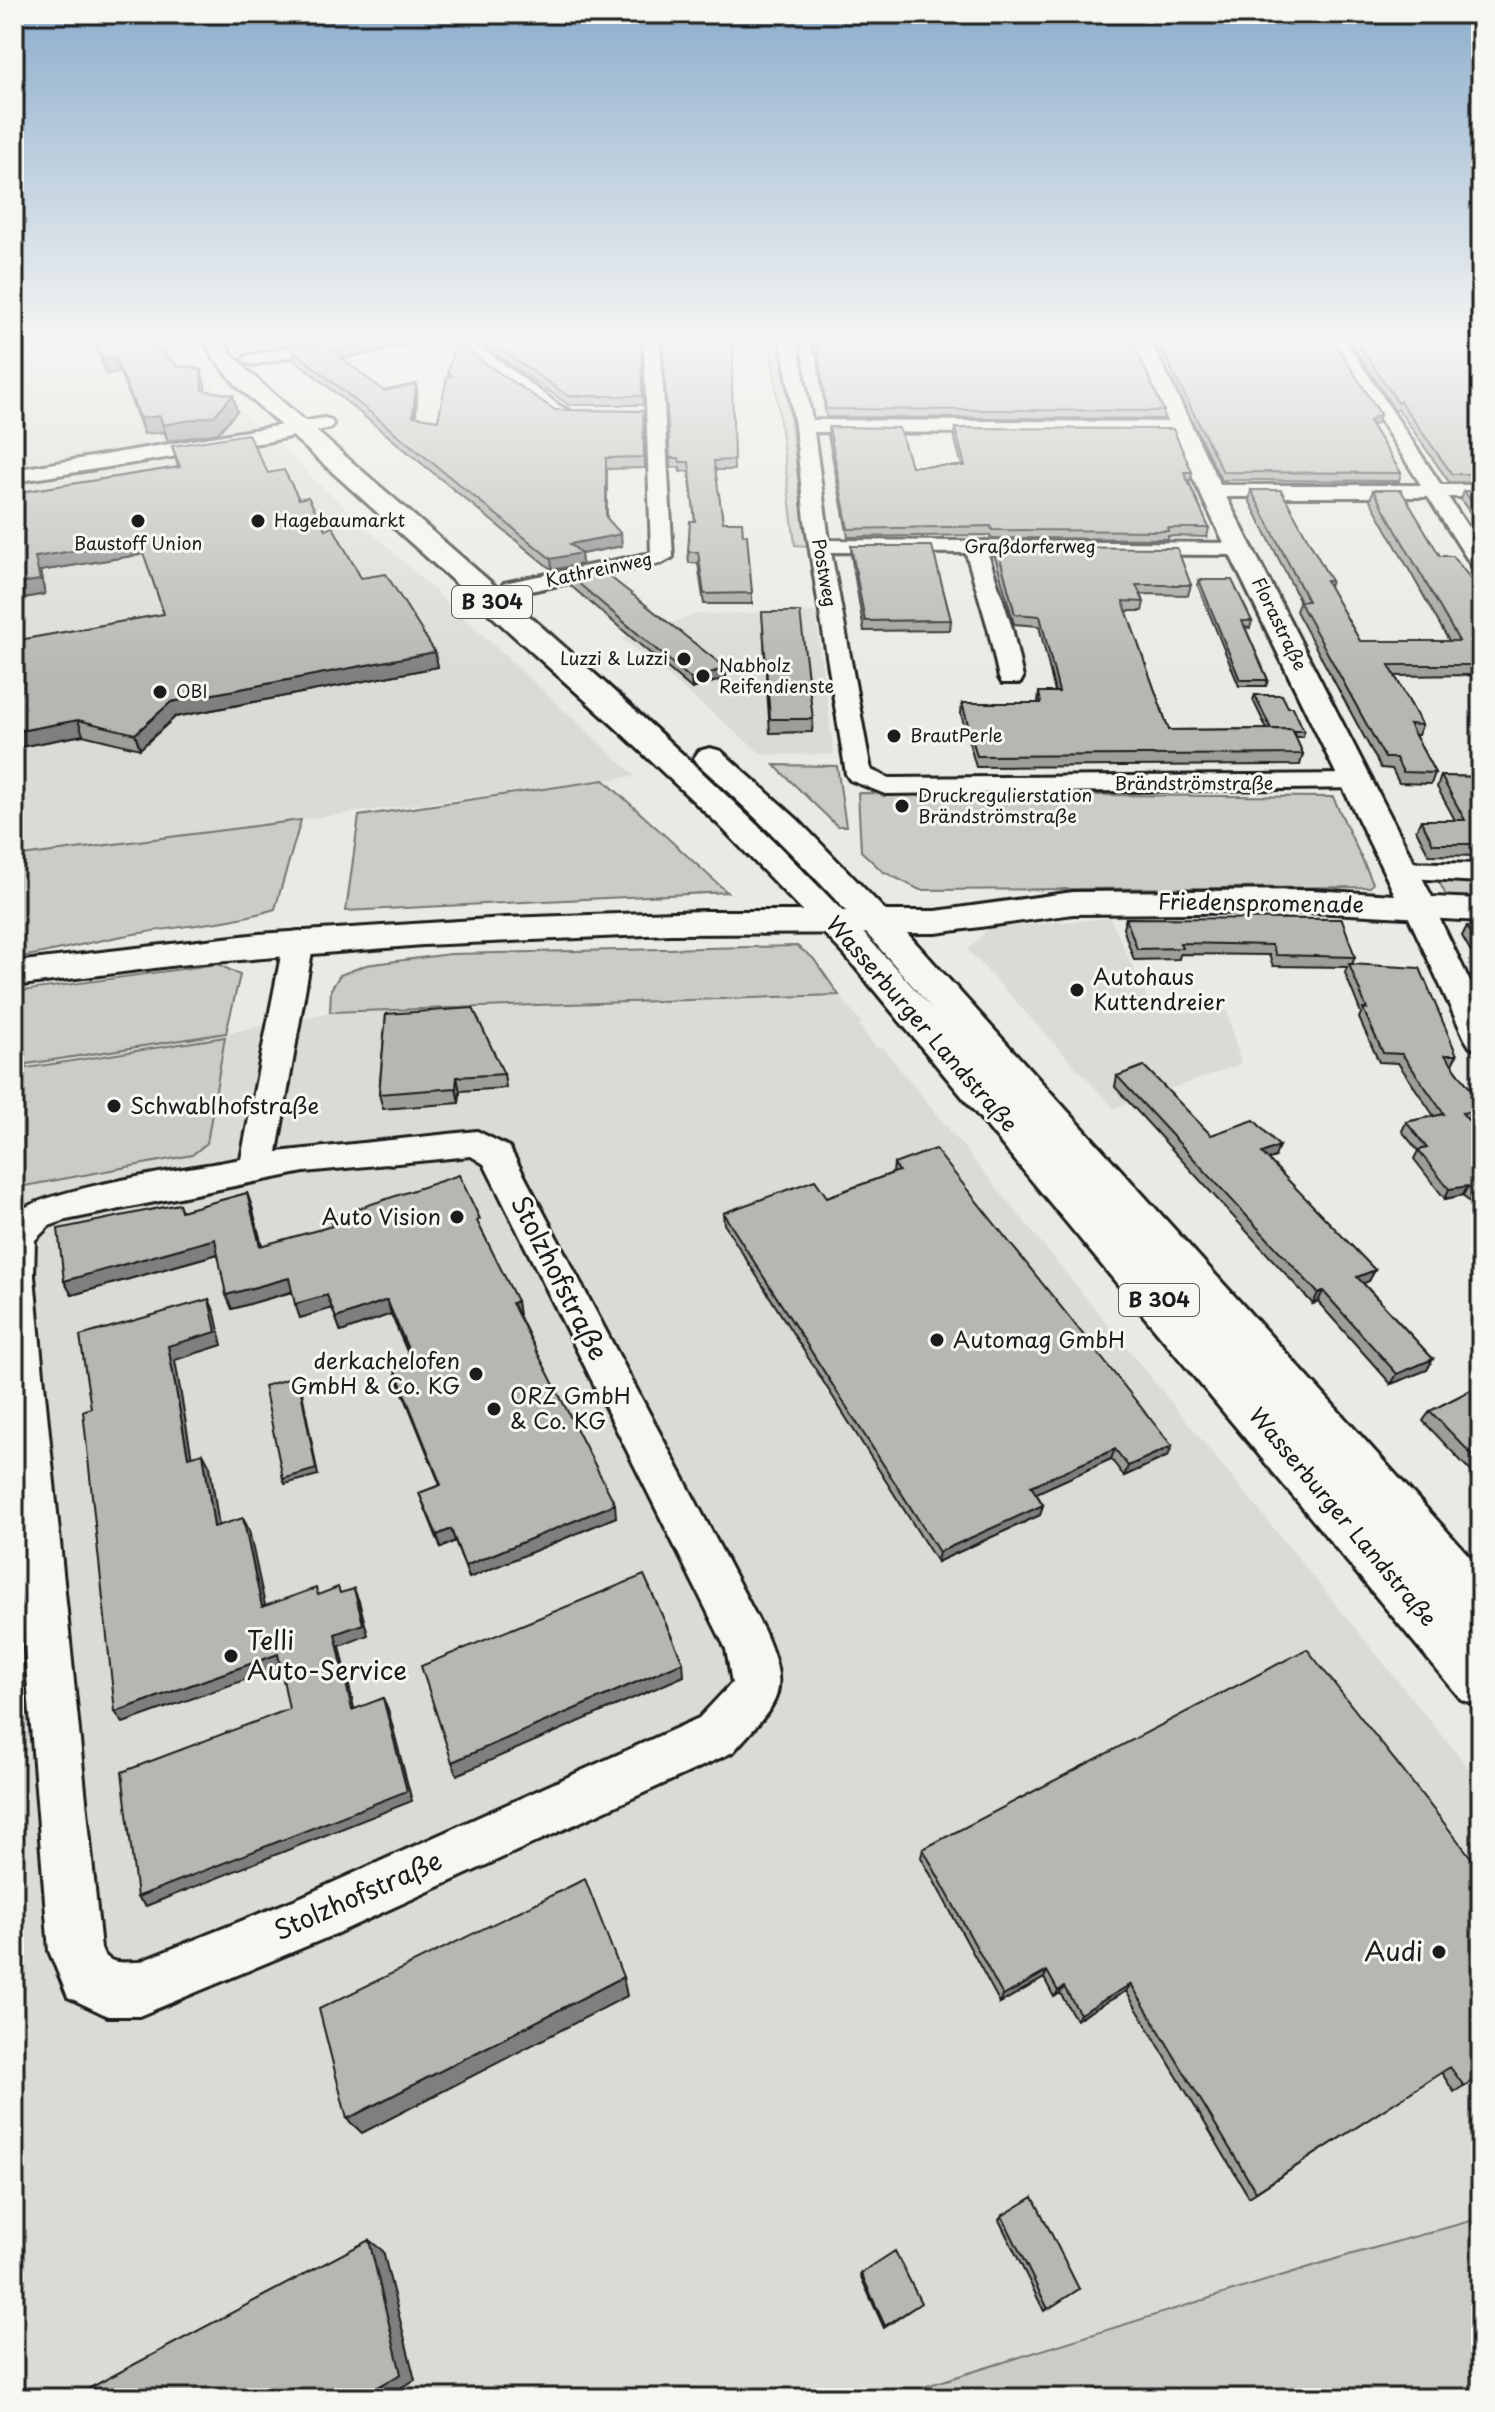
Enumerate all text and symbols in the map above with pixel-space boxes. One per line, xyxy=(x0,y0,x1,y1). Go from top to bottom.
place label: Hagebaumarkt xyxy=(274,506,405,533)
marker: Baustoff Union xyxy=(129,512,147,530)
marker: Hagebaumarkt xyxy=(249,512,267,530)
place label: Baustoff Union xyxy=(74,529,202,556)
street label: Graßdorferweg xyxy=(964,532,1096,559)
street label: Postweg xyxy=(806,536,845,609)
street label: Kathreinweg xyxy=(543,544,654,593)
street label: Florastraße xyxy=(1246,572,1315,675)
road number: B 304 xyxy=(452,586,532,618)
place label: Luzzi & Luzzi xyxy=(560,644,668,671)
marker: Luzzi & Luzzi xyxy=(675,650,693,668)
place label: Nabholz Reifendienste xyxy=(719,651,834,699)
marker: Nabholz Reifendienste xyxy=(694,667,712,685)
place label: OBI xyxy=(176,677,207,704)
marker: OBI xyxy=(151,683,169,701)
place label: BrautPerle xyxy=(910,721,1003,748)
marker: BrautPerle xyxy=(885,727,903,745)
street label: Brändströmstraße xyxy=(1115,769,1273,796)
place label: Druckregulierstation Brändströmstraße xyxy=(918,781,1092,829)
marker: Druckregulierstation Brändströmstraße xyxy=(893,797,911,815)
street label: Friedenspromenade xyxy=(1158,883,1364,920)
street label: Wasserburger Landstraße xyxy=(820,908,1026,1138)
place label: Autohaus Kuttendreier xyxy=(1093,959,1225,1017)
marker: Autohaus Kuttendreier xyxy=(1068,981,1086,999)
place label: Schwablhofstraße xyxy=(130,1088,319,1121)
marker: Schwablhofstraße xyxy=(105,1097,123,1115)
street label: Stolzhofstraße xyxy=(502,1188,619,1367)
place label: Auto Vision xyxy=(322,1199,441,1232)
marker: Auto Vision xyxy=(448,1208,466,1226)
road number: B 304 xyxy=(1119,1284,1199,1316)
place label: Automag GmbH xyxy=(953,1322,1125,1355)
marker: Automag GmbH xyxy=(928,1331,946,1349)
place label: derkachelofen GmbH & Co. KG xyxy=(290,1343,460,1401)
marker: derkachelofen GmbH & Co. KG xyxy=(467,1365,485,1383)
place label: ORZ GmbH & Co. KG xyxy=(510,1378,631,1436)
street label: Wasserburger Landstraße xyxy=(1242,1399,1446,1633)
marker: ORZ GmbH & Co. KG xyxy=(485,1400,503,1418)
place label: Telli Auto-Service xyxy=(247,1620,407,1689)
marker: Telli Auto-Service xyxy=(222,1647,240,1665)
street label: Stolzhofstraße xyxy=(267,1840,448,1949)
place label: Audi xyxy=(1364,1931,1423,1970)
marker: Audi xyxy=(1430,1943,1448,1961)

